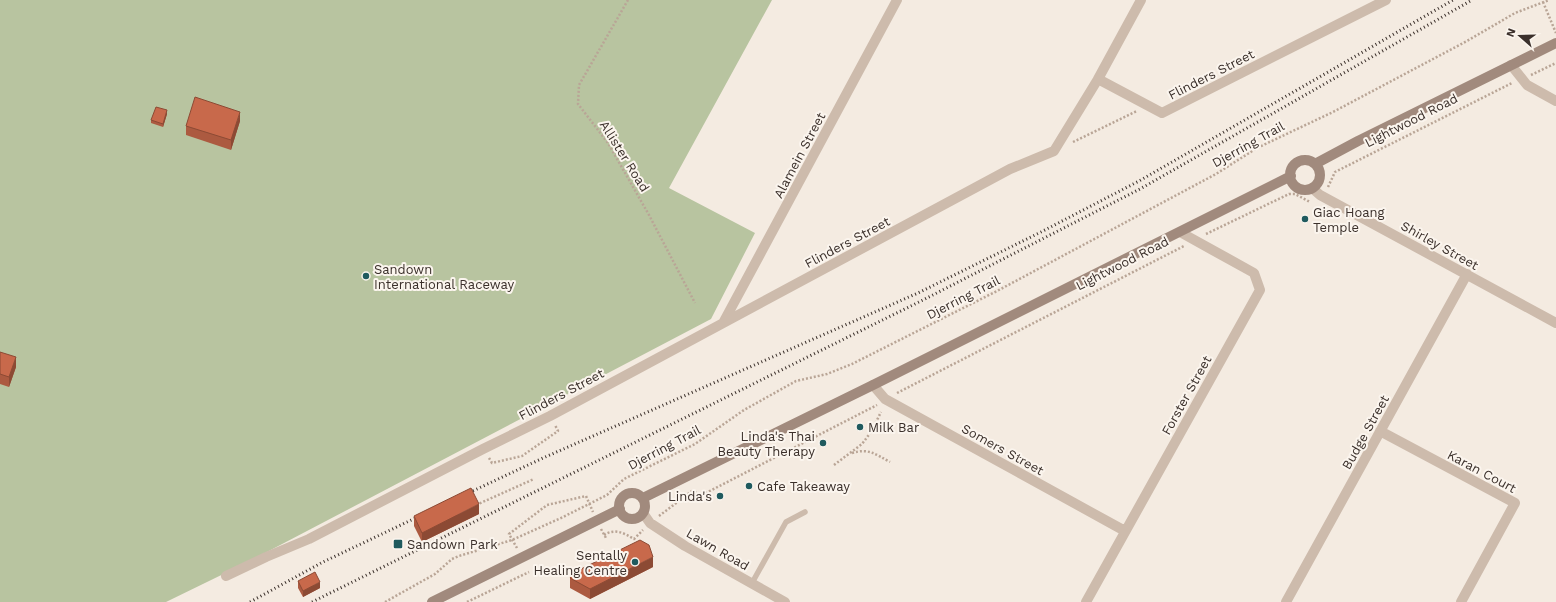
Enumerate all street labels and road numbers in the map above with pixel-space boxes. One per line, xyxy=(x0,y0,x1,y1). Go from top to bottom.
street label: Flinders Street xyxy=(1166,46,1257,103)
street label: Lightwood Road xyxy=(1362,91,1460,150)
street label: Alamein Street xyxy=(771,109,829,201)
street label: Allister Road xyxy=(597,118,652,195)
street label: Djerring Trail xyxy=(1210,118,1287,170)
street label: Flinders Street xyxy=(802,213,893,271)
street label: Shirley Street xyxy=(1398,218,1482,273)
street label: Lightwood Road xyxy=(1073,234,1171,293)
street label: Djerring Trail xyxy=(924,273,1002,322)
street label: Forster Street xyxy=(1158,352,1215,438)
street label: Flinders Street xyxy=(516,365,607,423)
street label: Budge Street xyxy=(1339,392,1392,472)
street label: Somers Street xyxy=(959,421,1047,478)
street label: Djerring Trail xyxy=(625,422,703,473)
street label: Karan Court xyxy=(1445,447,1519,496)
street label: Lawn Road xyxy=(684,525,752,573)

